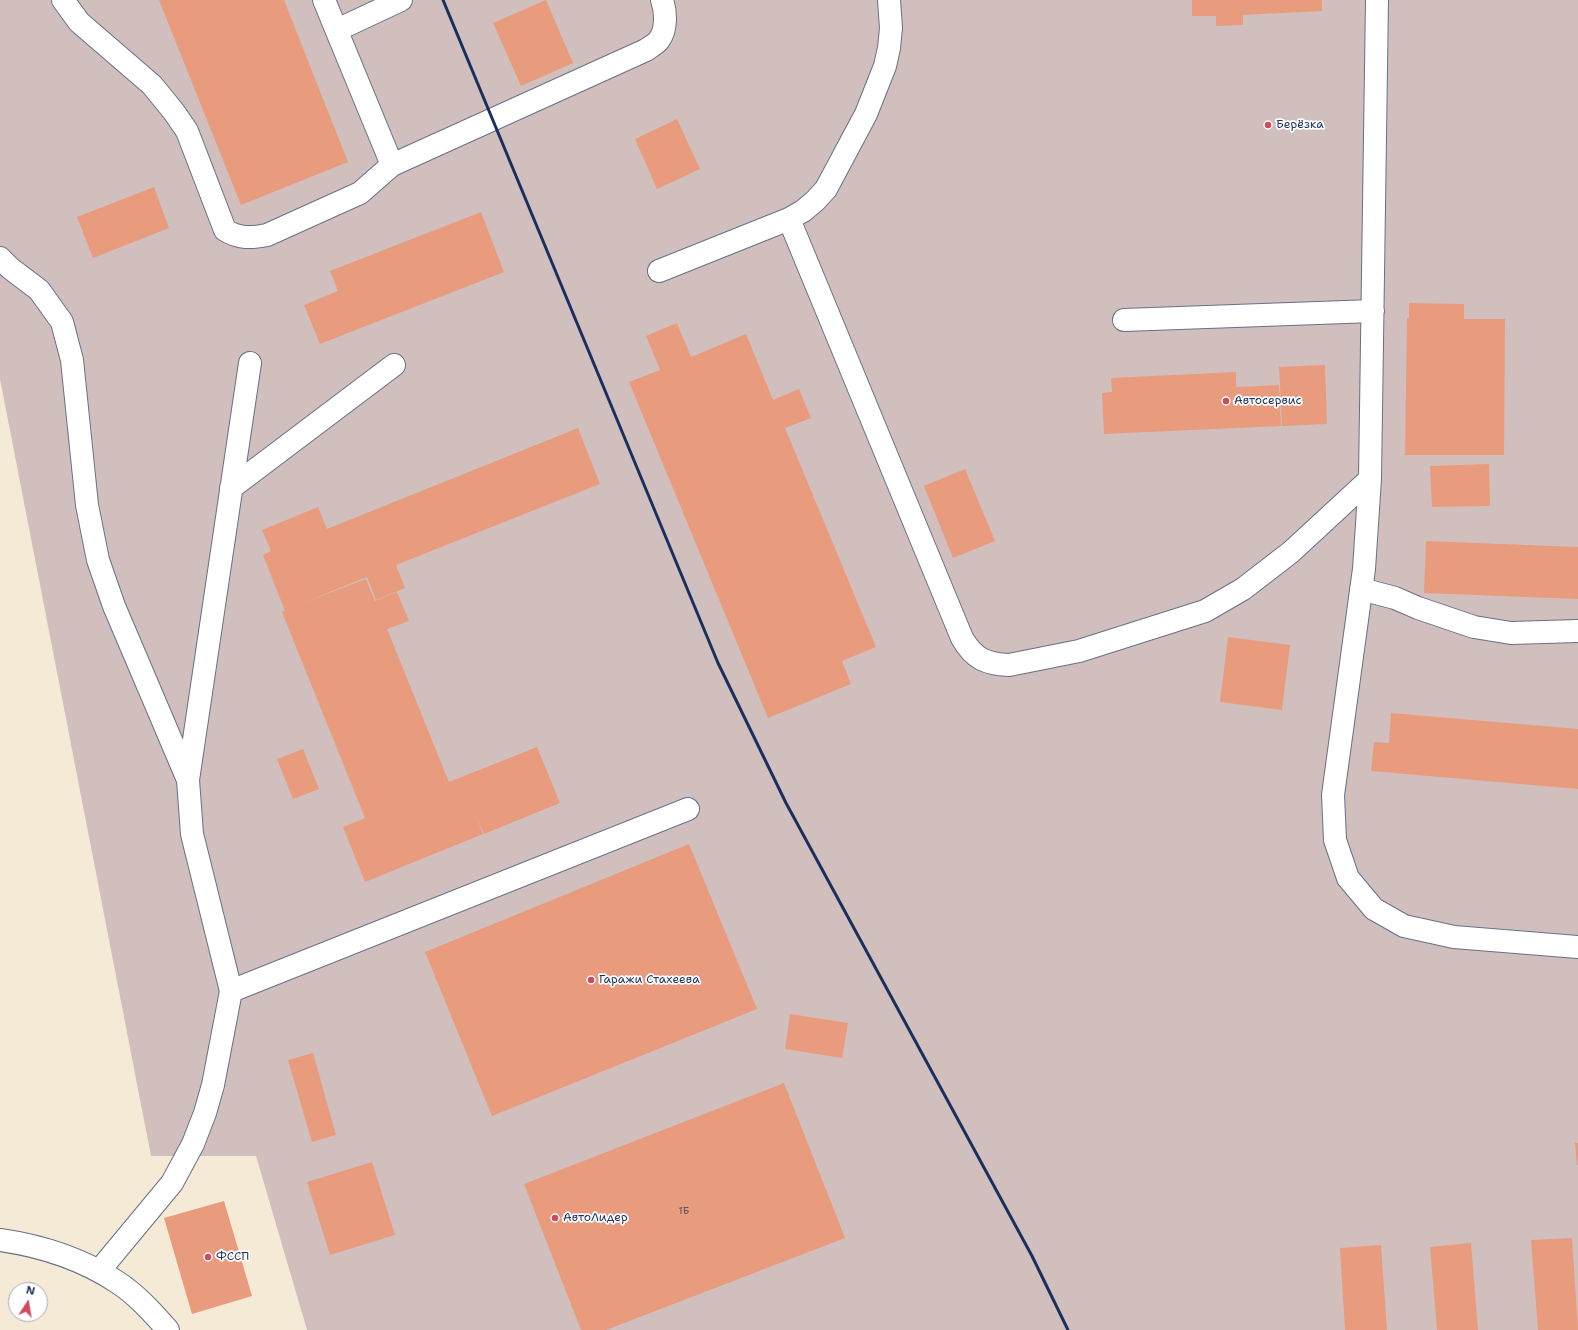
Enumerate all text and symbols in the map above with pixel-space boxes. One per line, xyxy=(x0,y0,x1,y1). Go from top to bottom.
place label: Берёзка xyxy=(1276,118,1324,132)
marker: Берёзка xyxy=(1263,120,1273,130)
place label: Автосервис xyxy=(1234,394,1302,408)
marker: Автосервис xyxy=(1221,396,1231,406)
place label: Гаражи Стахеева xyxy=(599,973,700,987)
marker: Гаражи Стахеева xyxy=(586,975,596,985)
house number: 1Б xyxy=(679,1205,689,1217)
place label: АвтоЛидер xyxy=(563,1211,628,1225)
marker: АвтоЛидер xyxy=(550,1213,560,1223)
place label: ФССП xyxy=(216,1250,249,1264)
marker: ФССП xyxy=(203,1252,213,1262)
north arrow xyxy=(8,1282,48,1322)
text: N xyxy=(25,1283,36,1299)

